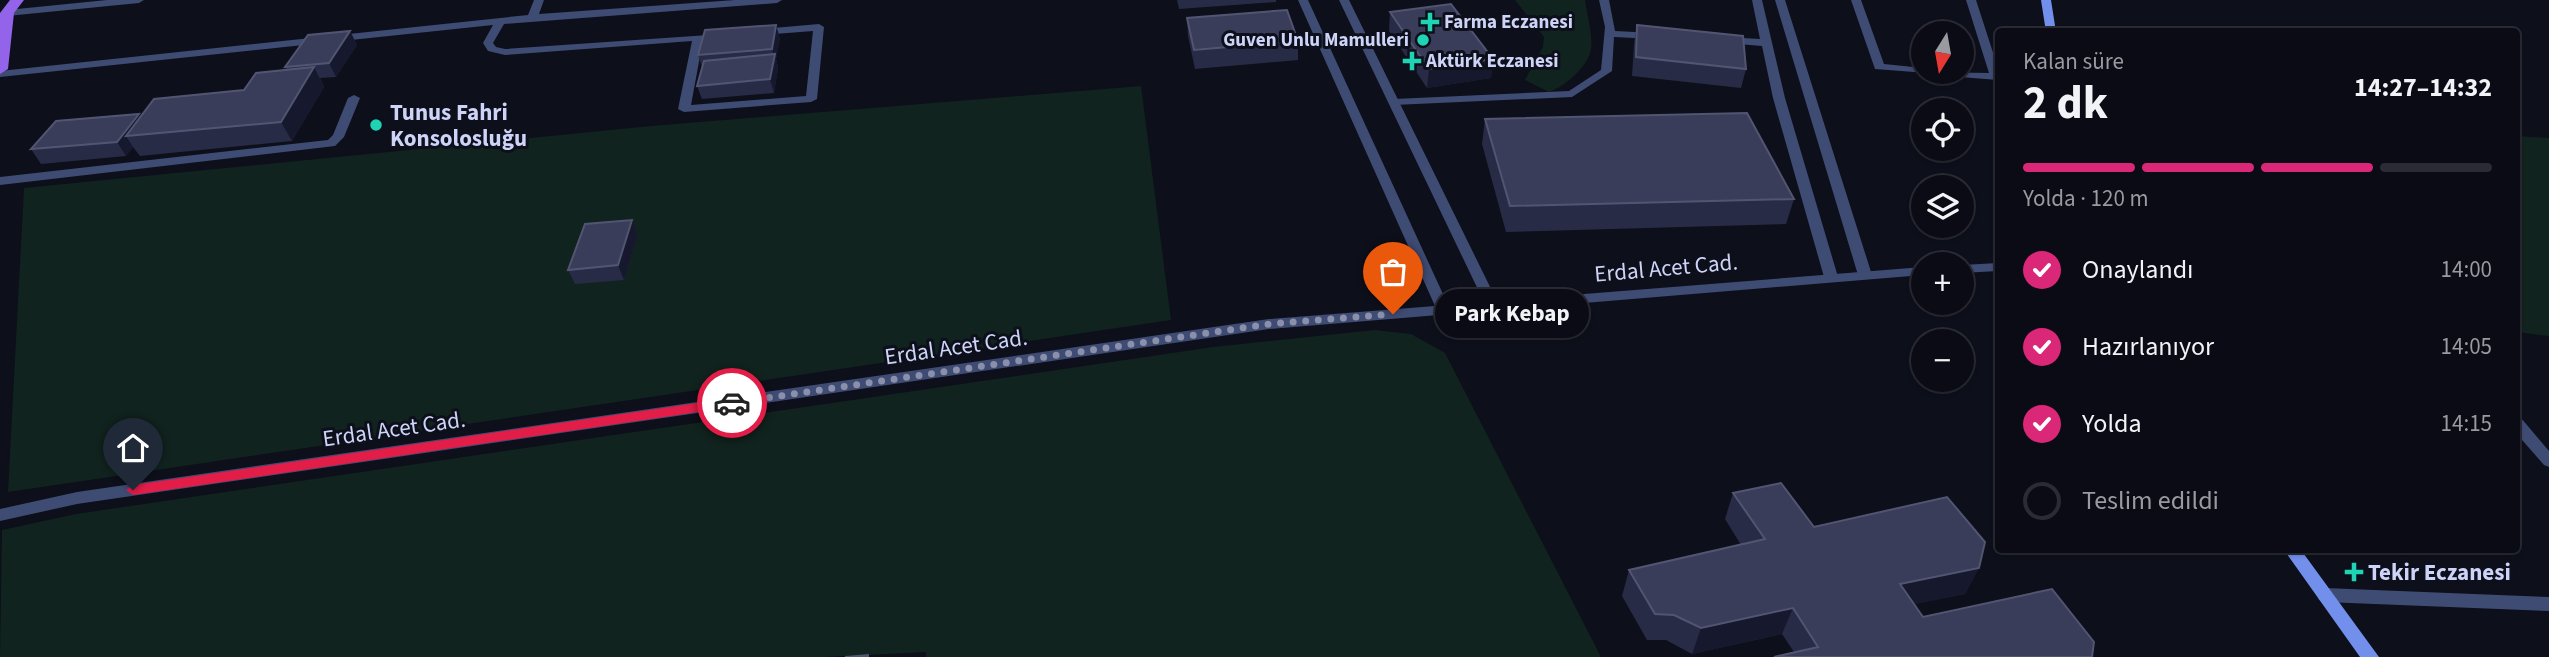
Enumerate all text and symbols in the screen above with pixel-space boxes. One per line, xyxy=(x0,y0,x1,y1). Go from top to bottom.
place label: Farma Eczanesi xyxy=(1444,9,1573,36)
marker: Farma Eczanesi xyxy=(1422,14,1438,30)
north arrow xyxy=(1911,21,1974,84)
map controls xyxy=(1911,21,1974,392)
place label: Guven Unlu Mamulleri xyxy=(1223,27,1409,54)
marker: Guven Unlu Mamulleri xyxy=(1415,32,1431,48)
text: Kalan süre xyxy=(2023,45,2124,78)
place label: Aktürk Eczanesi xyxy=(1425,48,1558,75)
marker: Aktürk Eczanesi xyxy=(1404,53,1420,69)
text: 14:27–14:32 xyxy=(2354,69,2492,106)
text: 2 dk xyxy=(2023,71,2108,136)
place label: Tunus Fahri Konsolosluğu xyxy=(390,96,527,155)
button: locate xyxy=(1911,98,1974,161)
marker: Tunus Fahri Konsolosluğu xyxy=(368,117,384,133)
button: layers xyxy=(1911,175,1974,238)
text: Yolda · 120 m xyxy=(2023,182,2149,215)
pin xyxy=(1363,242,1423,314)
street label: Erdal Acet Cad. xyxy=(1593,245,1739,291)
icon: check xyxy=(2023,251,2061,289)
text: Onaylandı xyxy=(2082,251,2194,288)
button: + xyxy=(1911,252,1974,315)
icon: bag xyxy=(1374,253,1412,291)
text: 14:00 xyxy=(2441,253,2492,286)
callout: Park Kebap xyxy=(1435,290,1589,338)
text: Park Kebap xyxy=(1454,297,1570,330)
street label: Erdal Acet Cad. xyxy=(882,321,1030,373)
icon: check xyxy=(2023,328,2061,366)
text: Hazırlanıyor xyxy=(2082,328,2214,365)
button: − xyxy=(1911,329,1974,392)
text: 14:05 xyxy=(2441,330,2492,363)
courier xyxy=(697,368,767,438)
icon: car xyxy=(713,384,751,422)
street label: Erdal Acet Cad. xyxy=(320,403,468,455)
icon: check xyxy=(2023,405,2061,443)
text: Yolda xyxy=(2082,405,2142,442)
text: 14:15 xyxy=(2441,407,2492,440)
pin xyxy=(103,418,163,490)
icon: home xyxy=(114,429,152,467)
text: Teslim edildi xyxy=(2082,482,2219,519)
place label: Tekir Eczanesi xyxy=(2368,556,2511,589)
marker: Tekir Eczanesi xyxy=(2346,564,2362,580)

